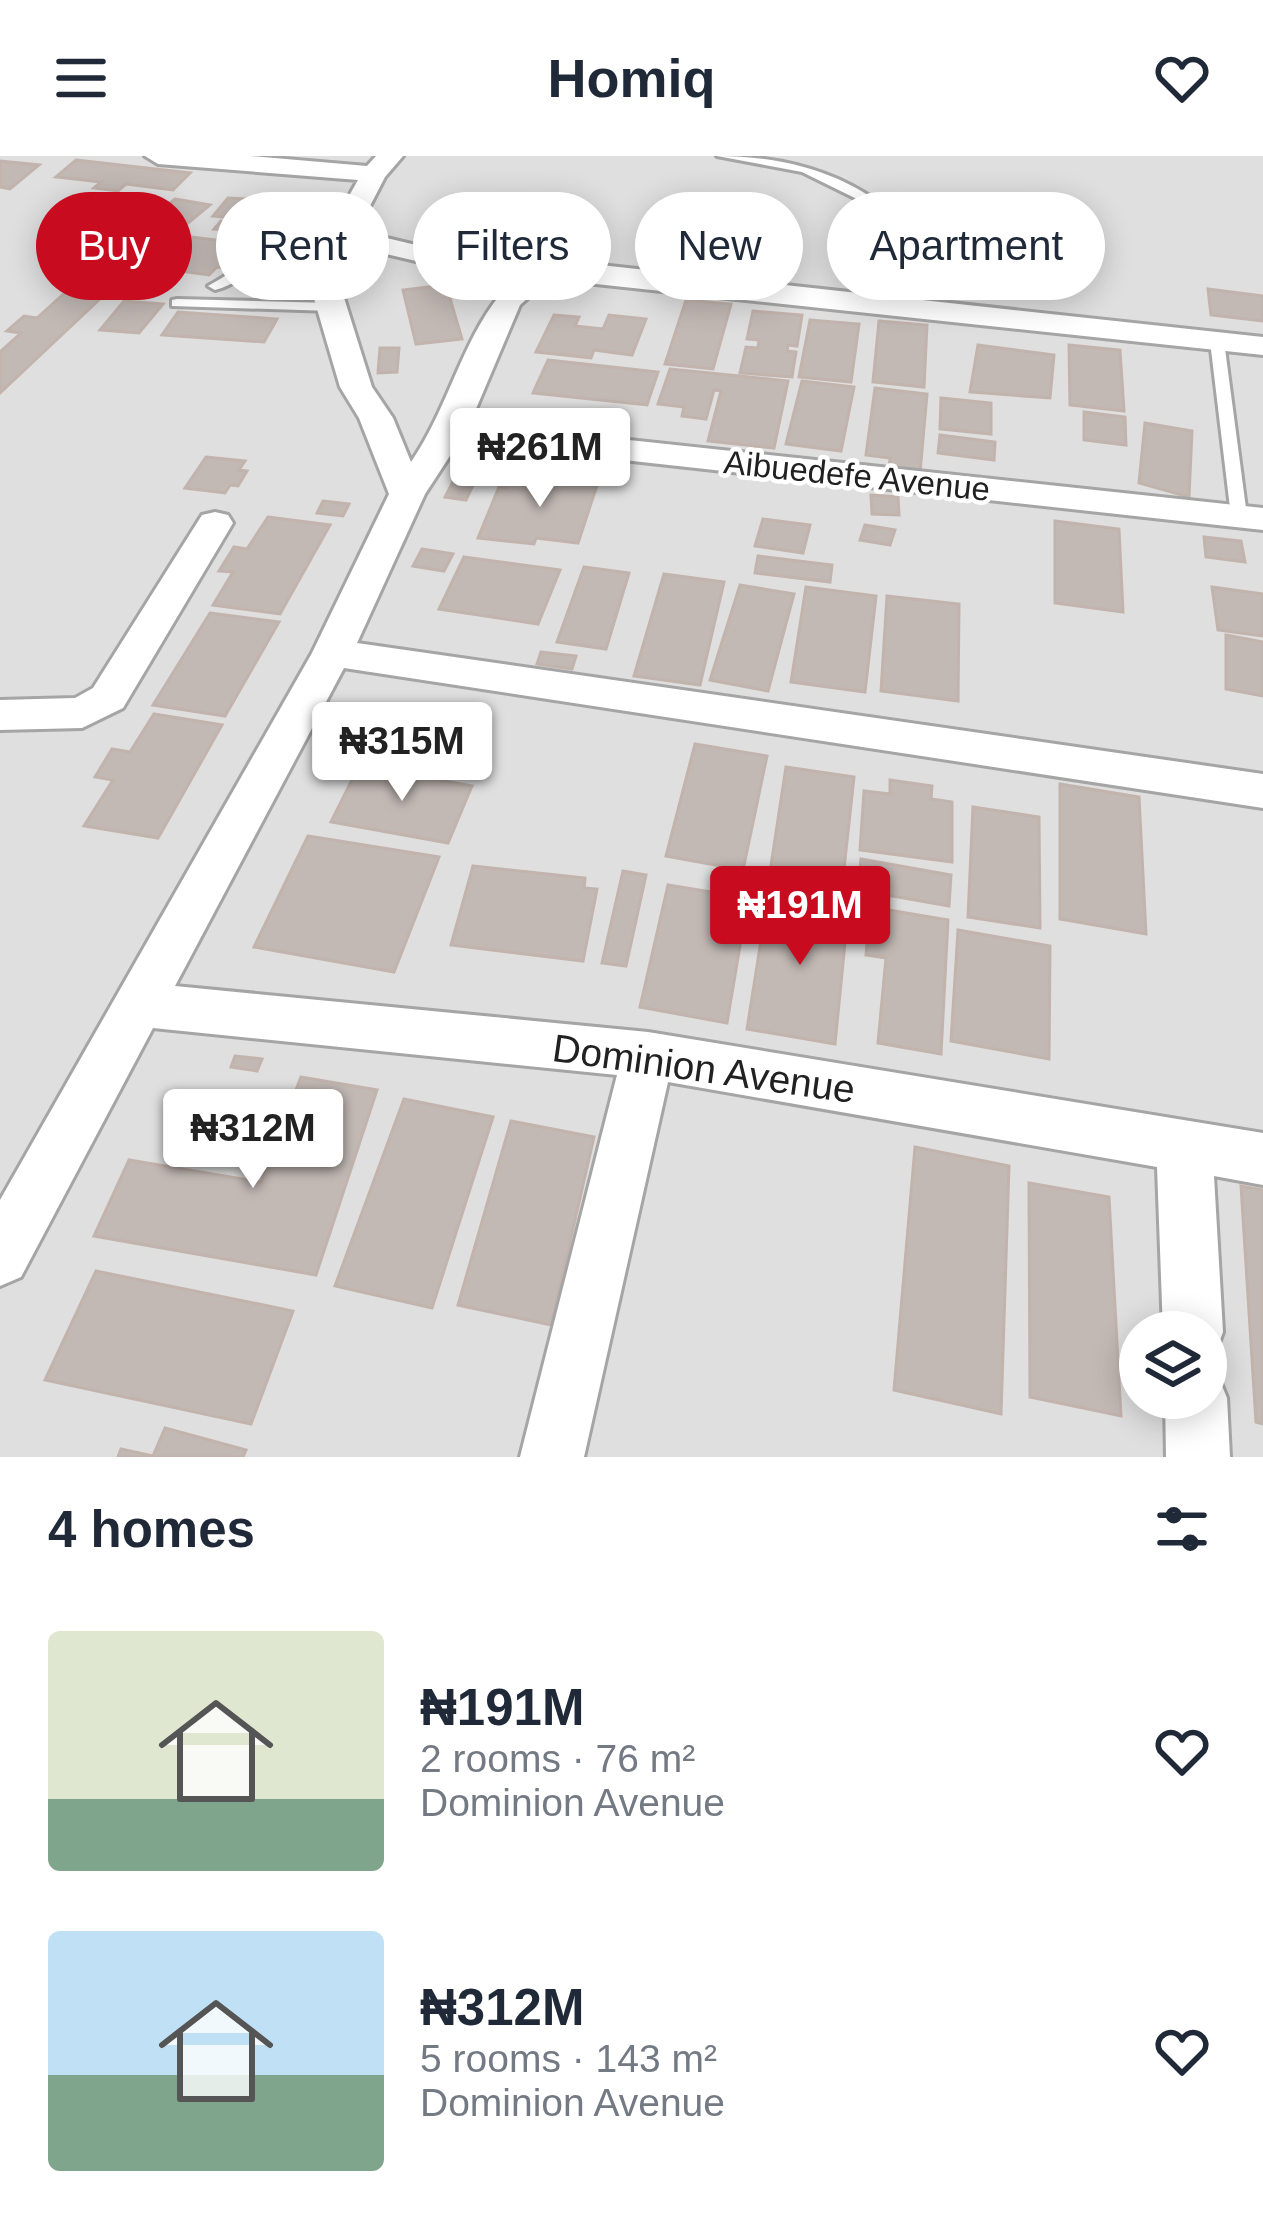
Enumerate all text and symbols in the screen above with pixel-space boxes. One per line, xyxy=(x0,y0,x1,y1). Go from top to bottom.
icon: menu xyxy=(48,45,114,111)
icon: heart xyxy=(1149,45,1215,111)
text: Homiq xyxy=(548,48,716,108)
chip: Buy xyxy=(36,192,192,300)
chip: Rent xyxy=(216,192,389,300)
chip: Filters xyxy=(413,192,611,300)
chip: New xyxy=(635,192,803,300)
chip: Apartment xyxy=(827,192,1105,300)
pin: ₦261M xyxy=(456,408,624,510)
text: ₦261M xyxy=(477,425,603,468)
street label: Aibuedefe Avenue xyxy=(722,443,992,508)
pin: ₦315M xyxy=(318,702,486,804)
text: ₦315M xyxy=(339,719,465,762)
pin: ₦191M xyxy=(716,866,884,968)
text: ₦191M xyxy=(737,883,863,926)
street label: Dominion Avenue xyxy=(550,1026,858,1111)
pin: ₦312M xyxy=(169,1089,337,1191)
text: ₦312M xyxy=(190,1106,316,1149)
map controls xyxy=(1119,1311,1227,1419)
button: layers xyxy=(1119,1311,1227,1419)
icon: filters xyxy=(1149,1496,1215,1562)
text: 4 homes xyxy=(48,1501,255,1558)
icon: home xyxy=(144,1679,288,1823)
text: ₦191M xyxy=(420,1679,584,1736)
icon: heart xyxy=(1149,1718,1215,1784)
text: 2 rooms · 76 m² xyxy=(420,1737,695,1780)
text: Dominion Avenue xyxy=(420,1781,725,1824)
icon: home xyxy=(144,1979,288,2123)
text: ₦312M xyxy=(420,1979,584,2036)
icon: heart xyxy=(1149,2018,1215,2084)
text: 5 rooms · 143 m² xyxy=(420,2037,717,2080)
text: Dominion Avenue xyxy=(420,2081,725,2124)

